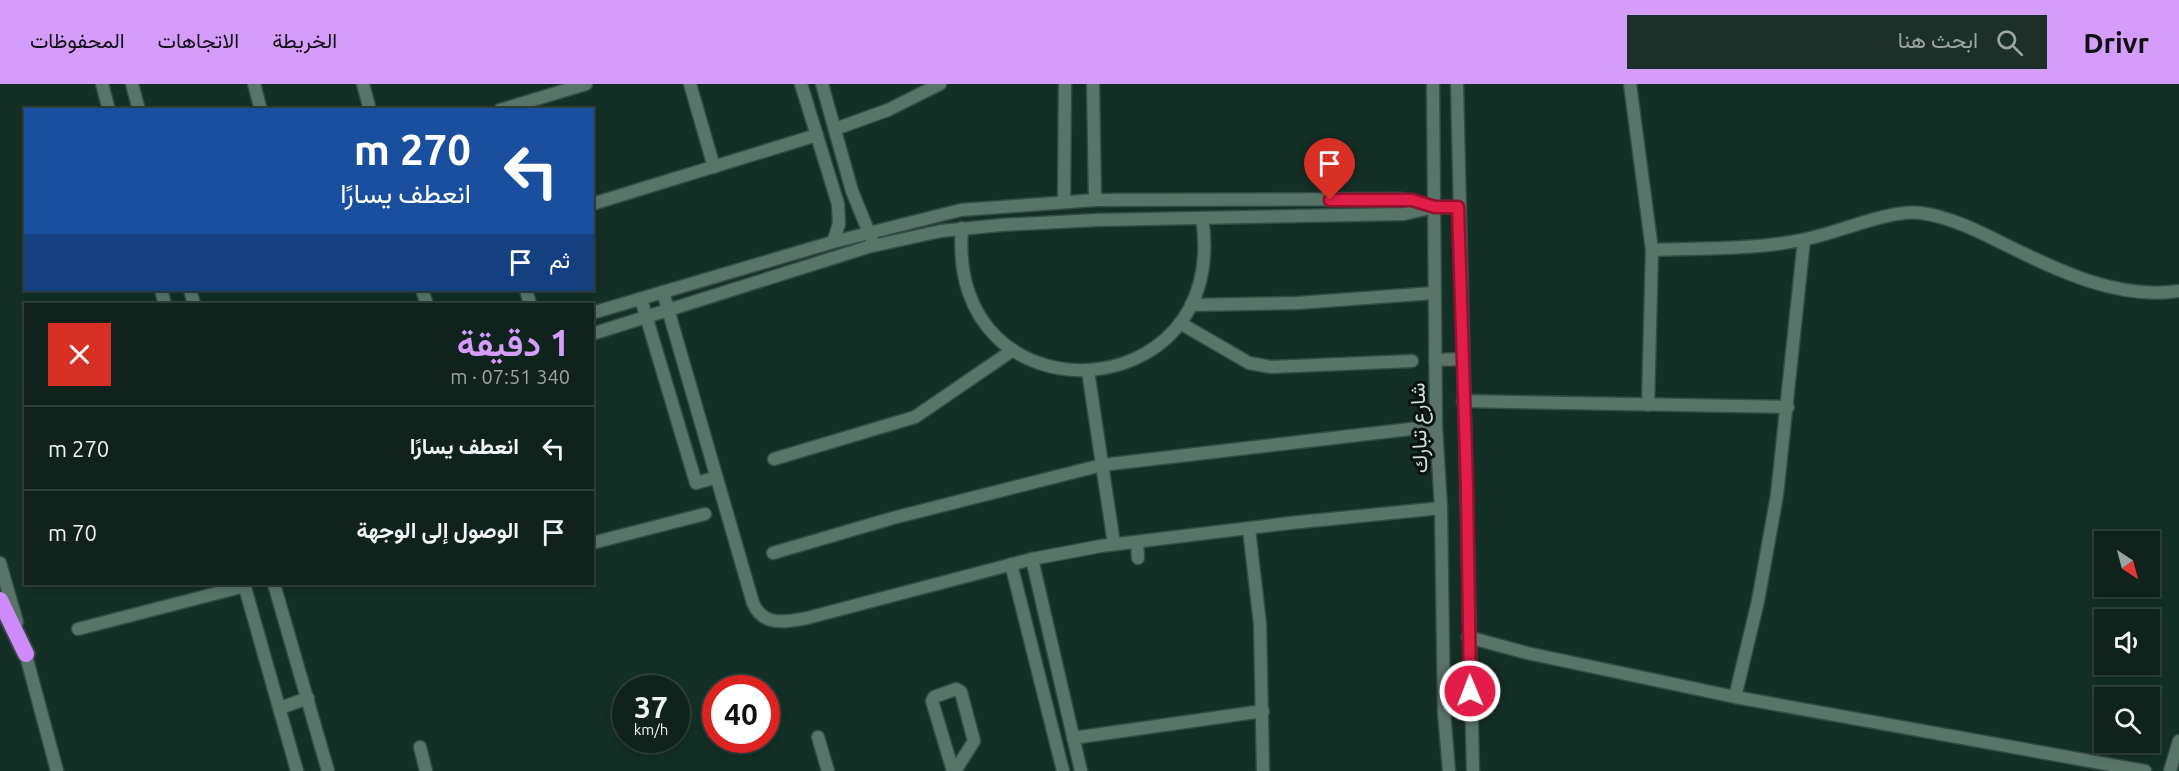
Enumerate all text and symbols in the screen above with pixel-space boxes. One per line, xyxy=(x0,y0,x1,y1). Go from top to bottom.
search box xyxy=(1627,15,2047,69)
icon: search xyxy=(1993,26,2026,59)
text: ابحث هنا xyxy=(1898,27,1978,52)
text: Drivr xyxy=(2083,27,2149,58)
text: المحفوظات xyxy=(30,28,125,52)
text: الاتجاهات xyxy=(158,28,239,52)
text: الخريطة xyxy=(272,28,337,52)
text: 270 m xyxy=(354,126,471,173)
icon: left xyxy=(492,132,570,210)
pin xyxy=(1304,138,1355,200)
icon: arrive xyxy=(1313,147,1346,180)
text: انعطف يسارًا xyxy=(340,178,471,208)
icon: arrive xyxy=(504,246,537,279)
text: ثم xyxy=(549,247,570,272)
text: 1 دقيقة xyxy=(457,322,570,363)
button: close xyxy=(48,323,111,386)
text: 340 m · 07:51 xyxy=(450,365,570,388)
street label: شارع تبارك xyxy=(1404,382,1435,474)
icon: left xyxy=(537,432,570,465)
text: انعطف يسارًا xyxy=(410,433,519,458)
text: 270 m xyxy=(48,436,109,461)
icon: arrive xyxy=(537,516,570,549)
text: الوصول إلى الوجهة xyxy=(356,517,519,542)
text: 70 m xyxy=(48,520,97,545)
north arrow xyxy=(2094,531,2160,597)
map controls xyxy=(2094,531,2160,753)
button: sound xyxy=(2094,609,2160,675)
position arrow xyxy=(1438,659,1502,723)
speed limit sign: 40 xyxy=(702,675,780,753)
button: search xyxy=(2094,687,2160,753)
text: 37 xyxy=(634,690,668,724)
text: km/h xyxy=(634,721,668,738)

